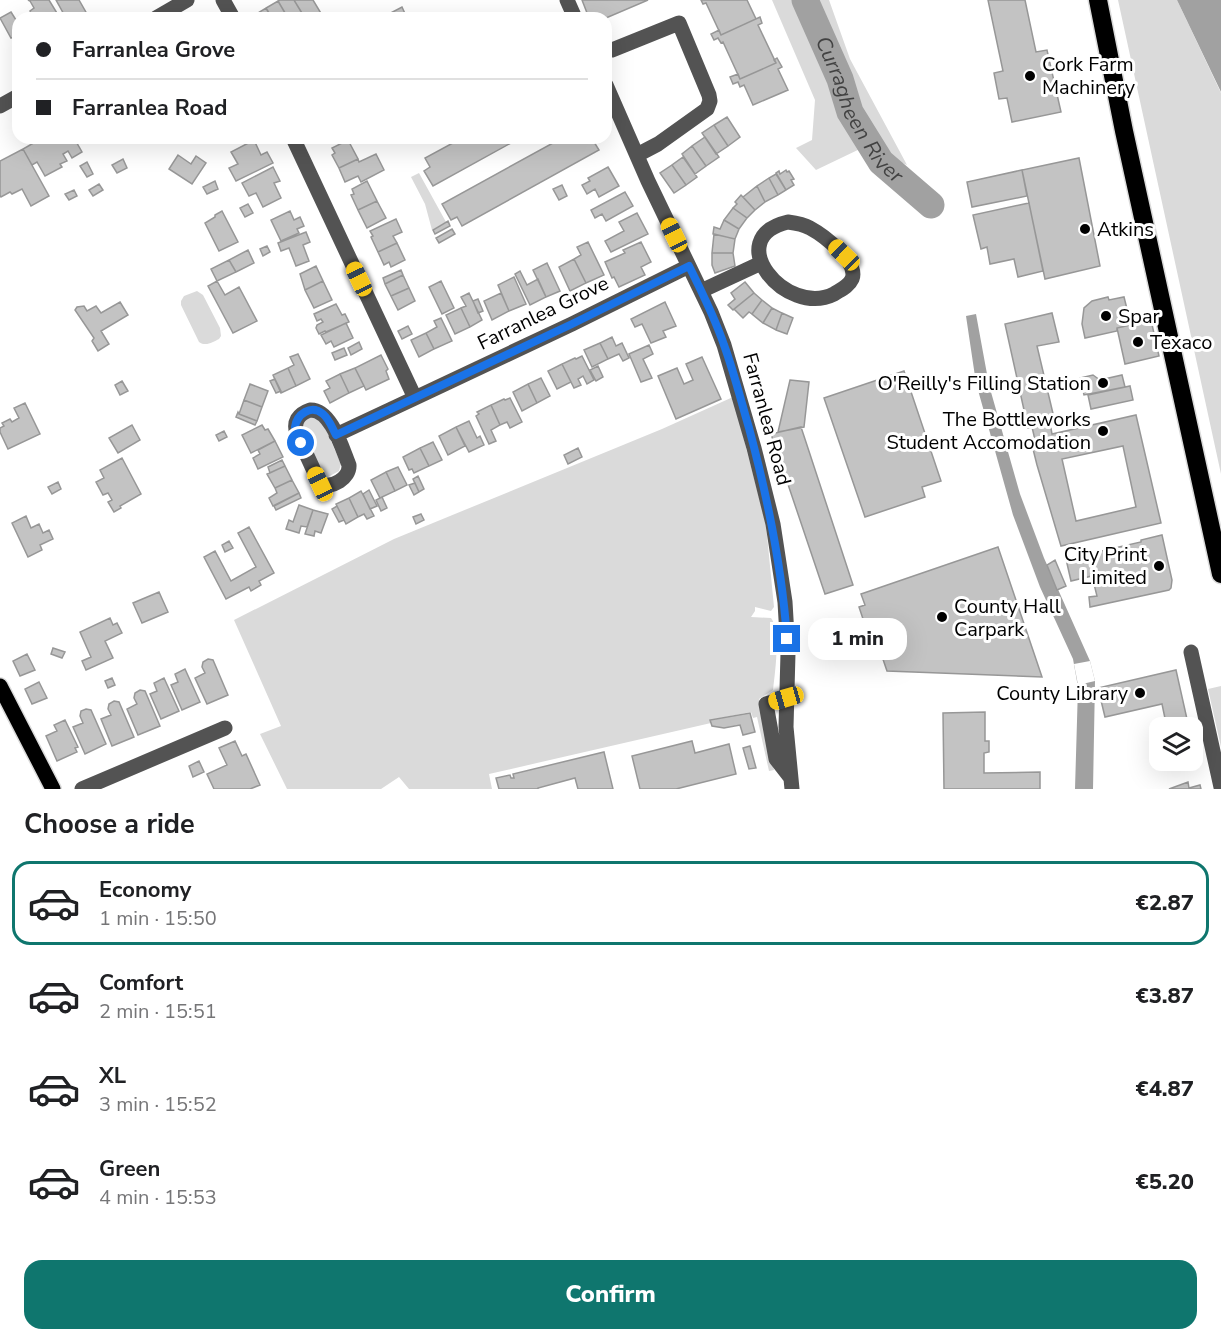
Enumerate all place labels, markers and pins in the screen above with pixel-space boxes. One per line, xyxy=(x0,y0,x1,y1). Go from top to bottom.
place label: Cork Farm Machinery xyxy=(1042,51,1136,101)
marker: Cork Farm Machinery xyxy=(1023,69,1037,83)
place label: Atkins xyxy=(1097,216,1154,243)
marker: Atkins xyxy=(1078,222,1092,236)
place label: Spar xyxy=(1118,303,1160,330)
marker: Spar xyxy=(1099,309,1113,323)
place label: Texaco xyxy=(1150,329,1212,356)
marker: Texaco xyxy=(1131,335,1145,349)
place label: O'Reilly's Filling Station xyxy=(877,370,1091,397)
marker: O'Reilly's Filling Station xyxy=(1096,376,1110,390)
place label: The Bottleworks Student Accomodation xyxy=(886,406,1091,456)
marker: The Bottleworks Student Accomodation xyxy=(1096,424,1110,438)
place label: City Print Limited xyxy=(1064,541,1148,591)
marker: City Print Limited xyxy=(1152,559,1166,573)
place label: County Hall Carpark xyxy=(954,593,1061,643)
marker: County Hall Carpark xyxy=(935,610,949,624)
place label: County Library xyxy=(996,680,1129,707)
marker: County Library xyxy=(1133,686,1147,700)

